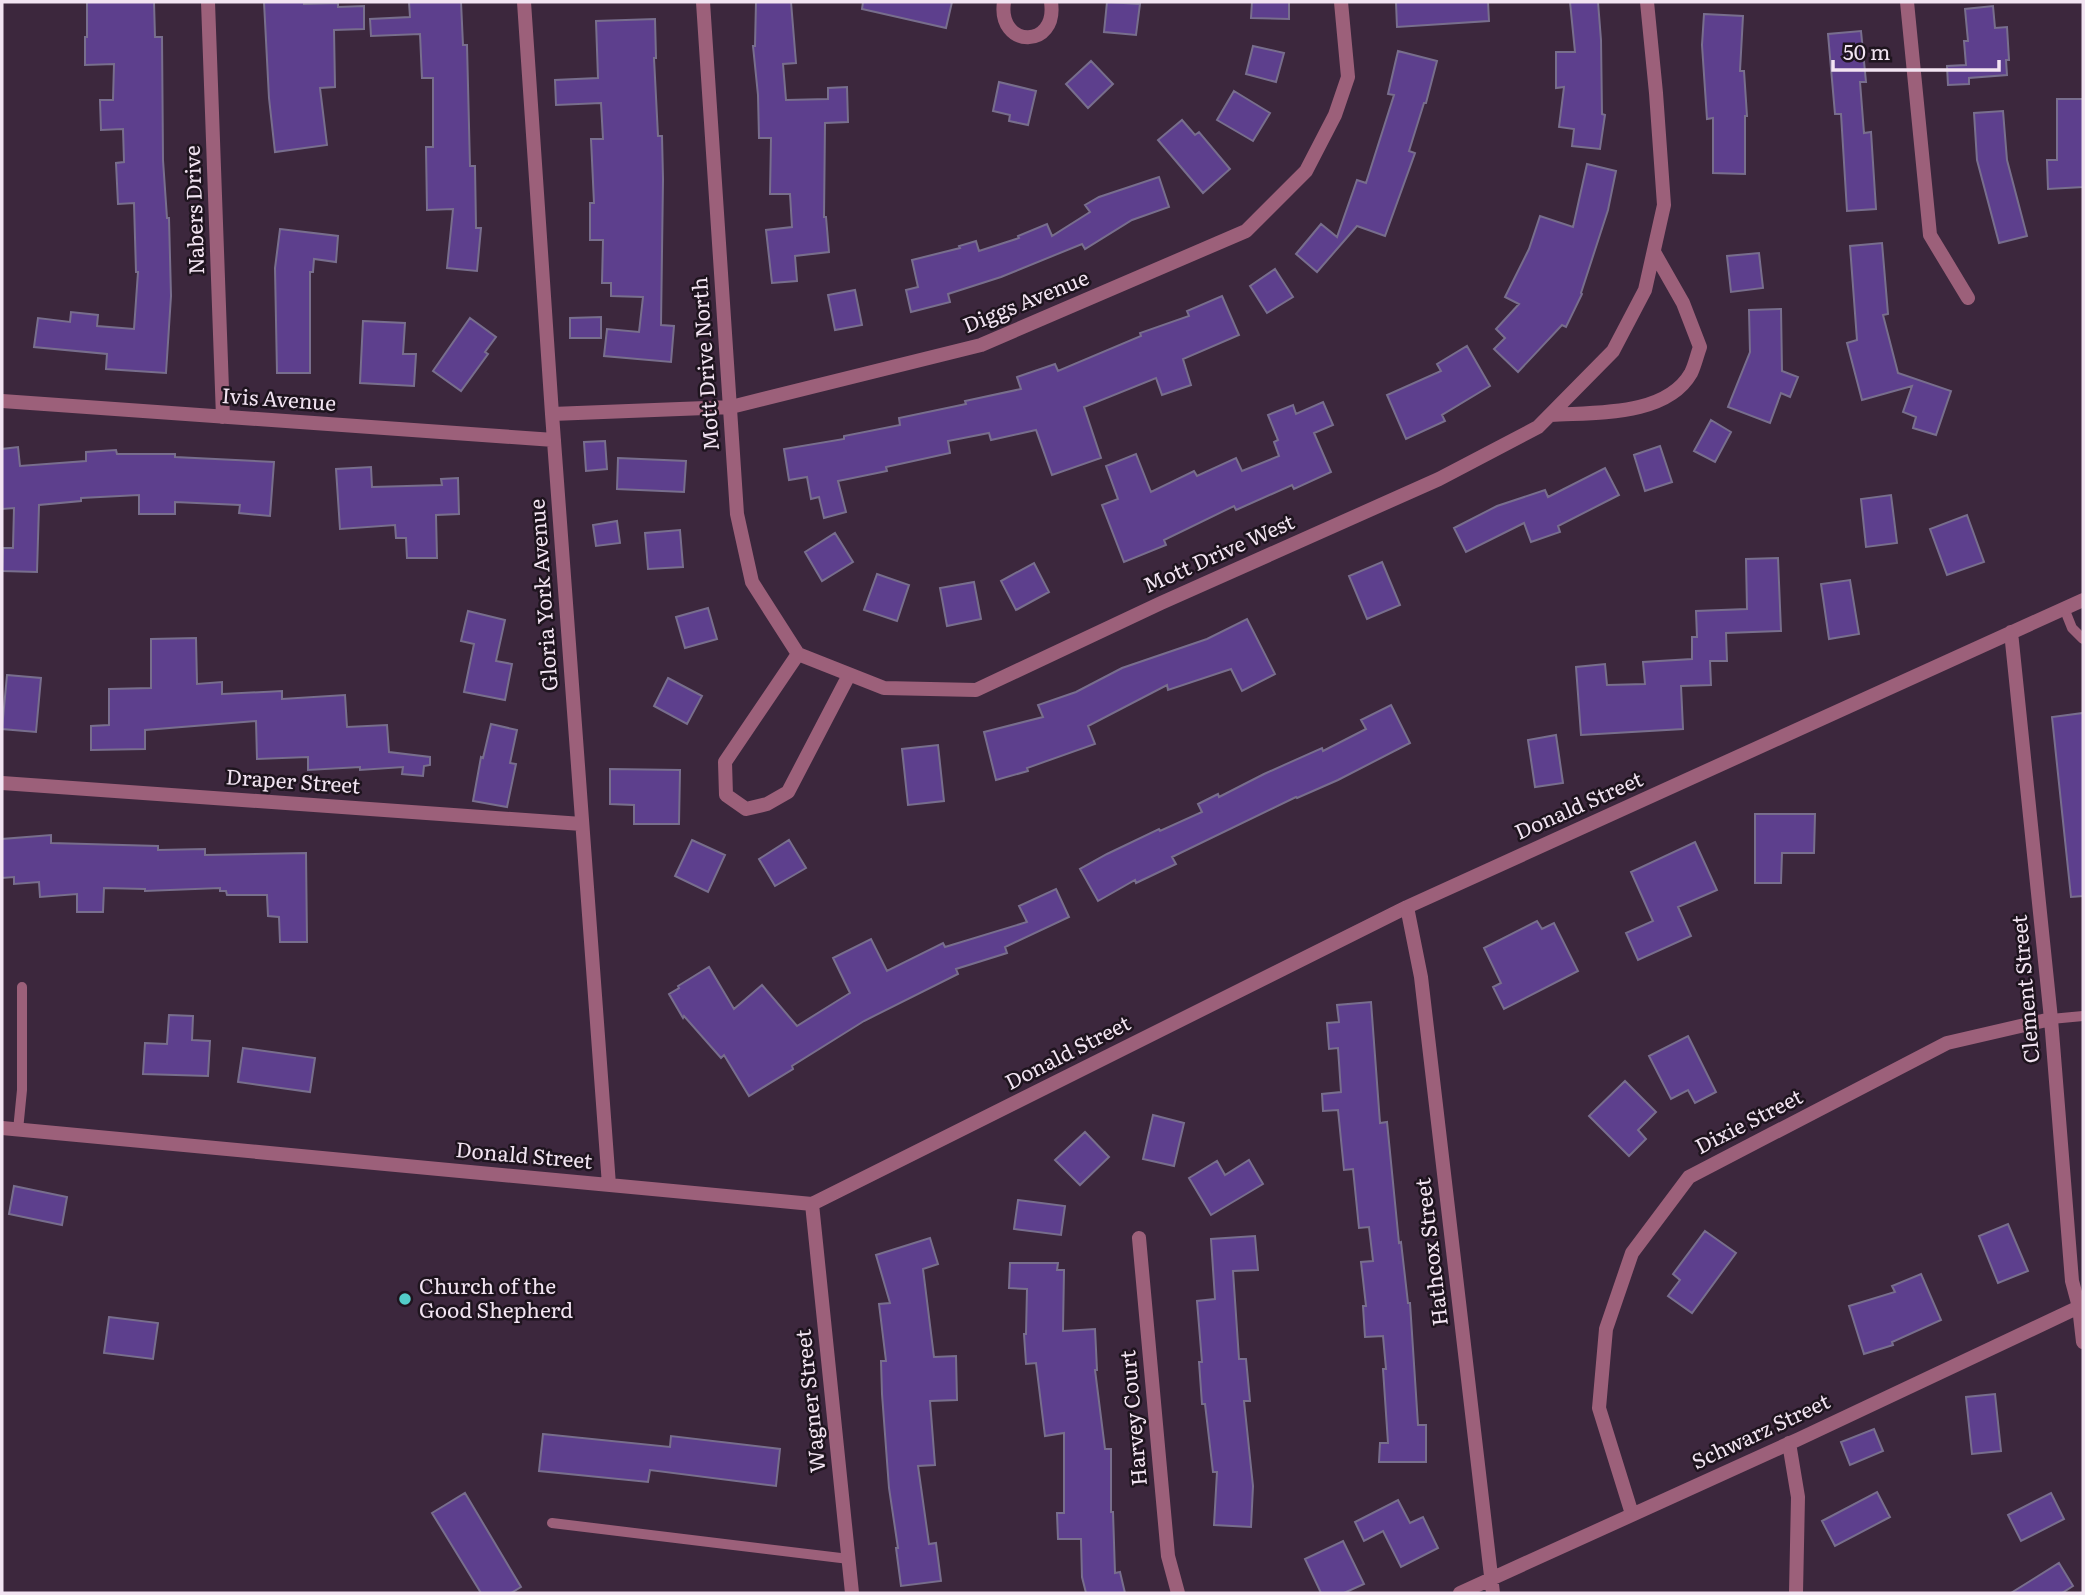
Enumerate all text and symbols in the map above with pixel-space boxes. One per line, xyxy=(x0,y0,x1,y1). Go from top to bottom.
scale bar xyxy=(1833,28,1999,72)
text: 50 m xyxy=(1843,35,1890,66)
street label: Nabers Drive xyxy=(175,145,210,275)
street label: Diggs Avenue xyxy=(957,260,1093,339)
street label: Mott Drive North xyxy=(682,276,725,452)
street label: Ivis Avenue xyxy=(221,378,338,417)
street label: Gloria York Avenue xyxy=(519,498,564,692)
street label: Mott Drive West xyxy=(1137,504,1299,599)
street label: Draper Street xyxy=(225,759,362,800)
street label: Donald Street xyxy=(1509,761,1647,846)
street label: Clement Street xyxy=(2002,913,2045,1065)
street label: Donald Street xyxy=(999,1006,1136,1096)
street label: Dixie Street xyxy=(1689,1079,1808,1160)
street label: Donald Street xyxy=(454,1132,594,1175)
street label: Hathcox Street xyxy=(1405,1176,1454,1328)
place label: Church of the Good Shepherd xyxy=(419,1269,573,1324)
marker: Church of the Good Shepherd xyxy=(397,1291,413,1307)
street label: Wagner Street xyxy=(786,1327,831,1475)
street label: Harvey Court xyxy=(1110,1349,1153,1487)
street label: Schwarz Street xyxy=(1686,1384,1835,1475)

